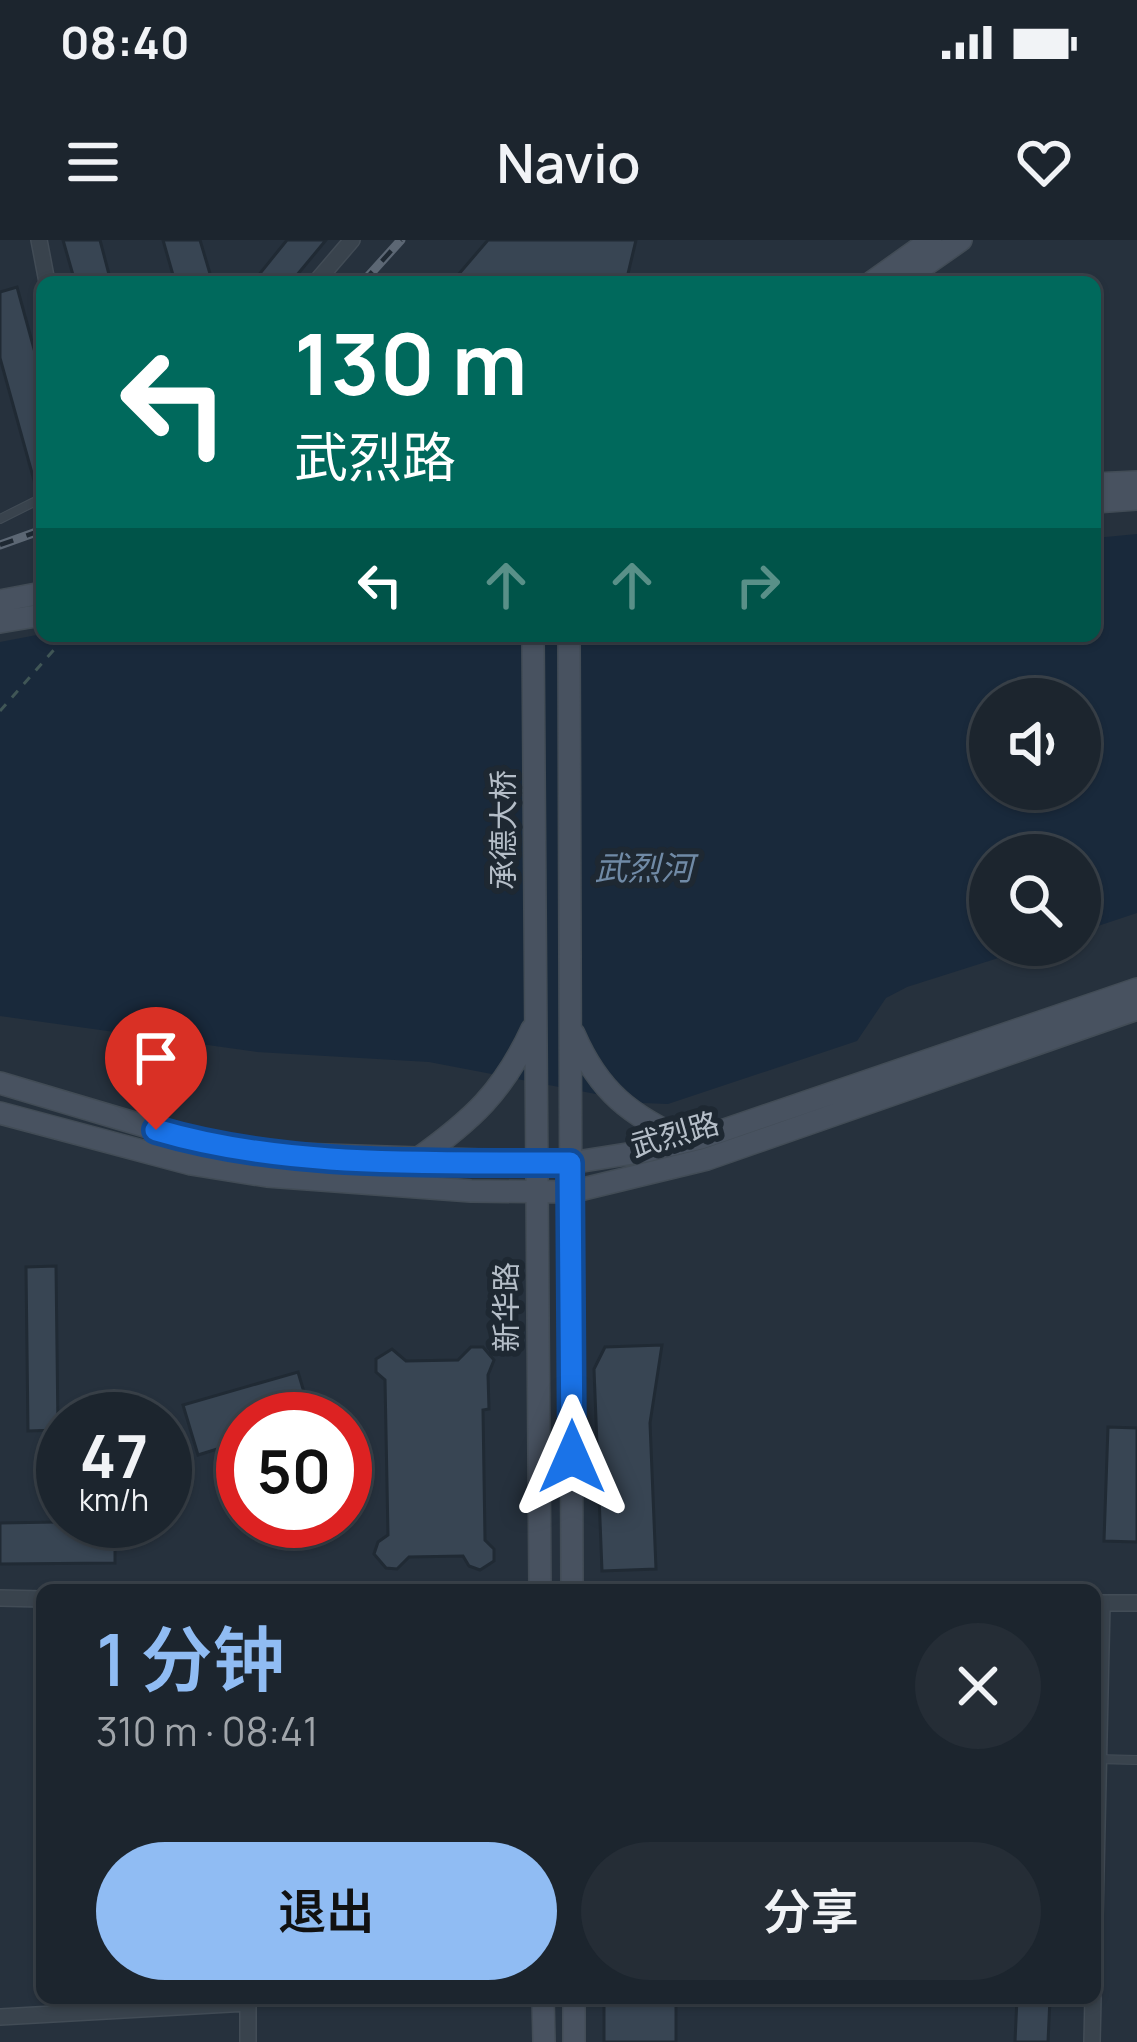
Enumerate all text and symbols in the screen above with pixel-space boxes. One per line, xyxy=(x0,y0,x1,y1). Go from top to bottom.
text: 08:40 xyxy=(60,11,190,73)
text: Navio xyxy=(496,125,641,199)
icon: menu xyxy=(60,129,126,195)
icon: heart xyxy=(1011,129,1077,195)
text: 130 m xyxy=(294,305,527,420)
icon: left xyxy=(96,324,252,480)
text: 武烈路 xyxy=(294,419,456,493)
icon: left xyxy=(347,552,413,618)
icon: ahead xyxy=(473,552,539,618)
icon: ahead xyxy=(599,552,665,618)
icon: right xyxy=(725,552,791,618)
map controls xyxy=(969,678,1101,966)
button: sound xyxy=(969,678,1101,810)
street label: 承德大桥 xyxy=(482,770,523,890)
button: search xyxy=(969,834,1101,966)
water label: 武烈河 xyxy=(595,845,700,890)
pin xyxy=(105,1007,207,1130)
icon: arrive xyxy=(123,1025,189,1091)
street label: 武烈路 xyxy=(626,1101,723,1166)
street label: 新华路 xyxy=(485,1262,526,1352)
speed limit sign: 50 xyxy=(216,1392,372,1548)
position arrow xyxy=(509,1394,635,1520)
text: 47 xyxy=(80,1414,148,1496)
text: km/h xyxy=(79,1479,149,1520)
text: 1 分钟 xyxy=(96,1609,285,1708)
button: close xyxy=(915,1623,1041,1749)
text: 310 m · 08:41 xyxy=(96,1704,318,1758)
button: 退出 xyxy=(96,1842,557,1980)
button: 分享 xyxy=(581,1842,1041,1980)

